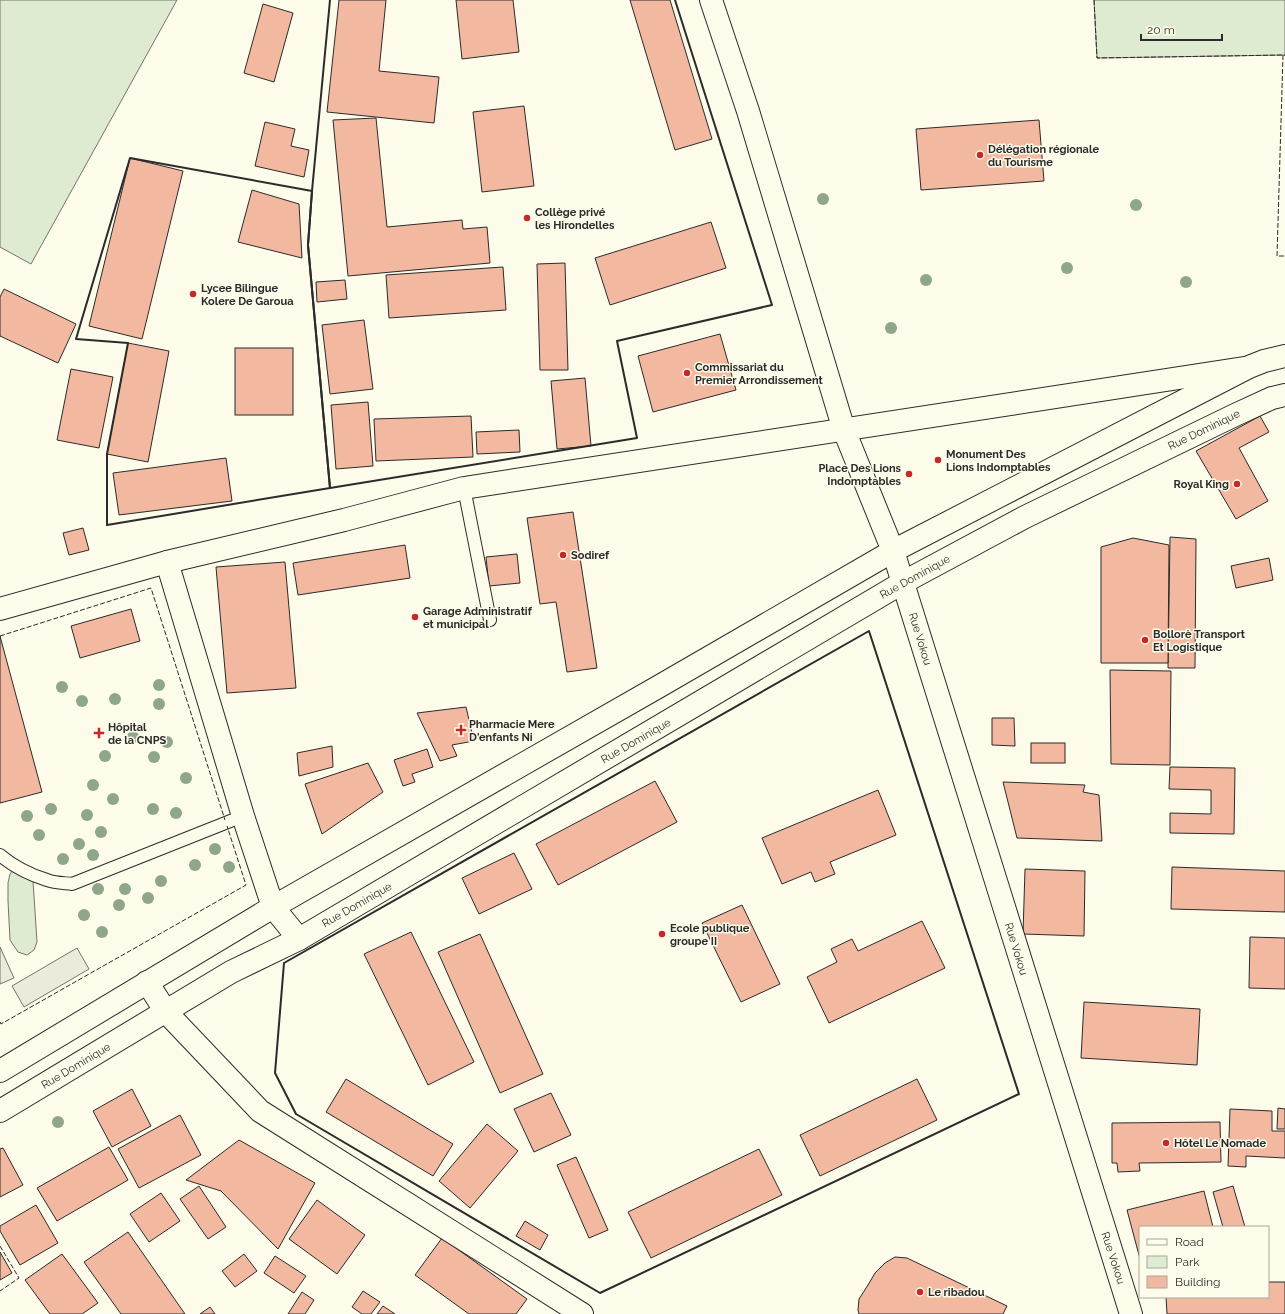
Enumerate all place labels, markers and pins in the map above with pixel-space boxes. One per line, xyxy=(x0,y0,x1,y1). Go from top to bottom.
place label: Délégation régionale du Tourisme xyxy=(988,143,1099,169)
marker: Délégation régionale du Tourisme xyxy=(975,150,985,160)
place label: Collège privé les Hirondelles xyxy=(535,206,615,232)
marker: Collège privé les Hirondelles xyxy=(522,213,532,223)
place label: Lycee Bilingue Kolere De Garoua xyxy=(201,282,294,308)
marker: Lycee Bilingue Kolere De Garoua xyxy=(188,289,198,299)
place label: Commissariat du Premier Arrondissement xyxy=(695,361,824,387)
marker: Commissariat du Premier Arrondissement xyxy=(682,368,692,378)
place label: Monument Des Lions Indomptables xyxy=(946,448,1051,474)
marker: Monument Des Lions Indomptables xyxy=(933,455,943,465)
place label: Place Des Lions Indomptables xyxy=(818,462,902,488)
marker: Place Des Lions Indomptables xyxy=(904,469,914,479)
place label: Royal King xyxy=(1174,478,1229,491)
marker: Royal King xyxy=(1232,479,1242,489)
place label: Sodiref xyxy=(571,549,610,562)
marker: Sodiref xyxy=(558,550,568,560)
place label: Garage Administratif et municipal xyxy=(423,605,533,631)
marker: Garage Administratif et municipal xyxy=(410,612,420,622)
place label: Bollorè Transport Et Logistique xyxy=(1153,628,1246,654)
marker: Bollorè Transport Et Logistique xyxy=(1140,635,1150,645)
place label: Pharmacie Mere D'enfants Ni xyxy=(469,718,555,744)
place label: Hôpital de la CNPS xyxy=(108,721,167,747)
marker: Pharmacie Mere D'enfants Ni xyxy=(456,725,466,735)
marker: Hôpital de la CNPS xyxy=(93,727,105,739)
place label: Ecole publique groupe II xyxy=(670,922,750,948)
marker: Ecole publique groupe II xyxy=(657,929,667,939)
place label: Hôtel Le Nomade xyxy=(1174,1137,1266,1150)
marker: Hôtel Le Nomade xyxy=(1161,1138,1171,1148)
place label: Le ribadou xyxy=(928,1286,985,1299)
marker: Le ribadou xyxy=(915,1287,925,1297)

